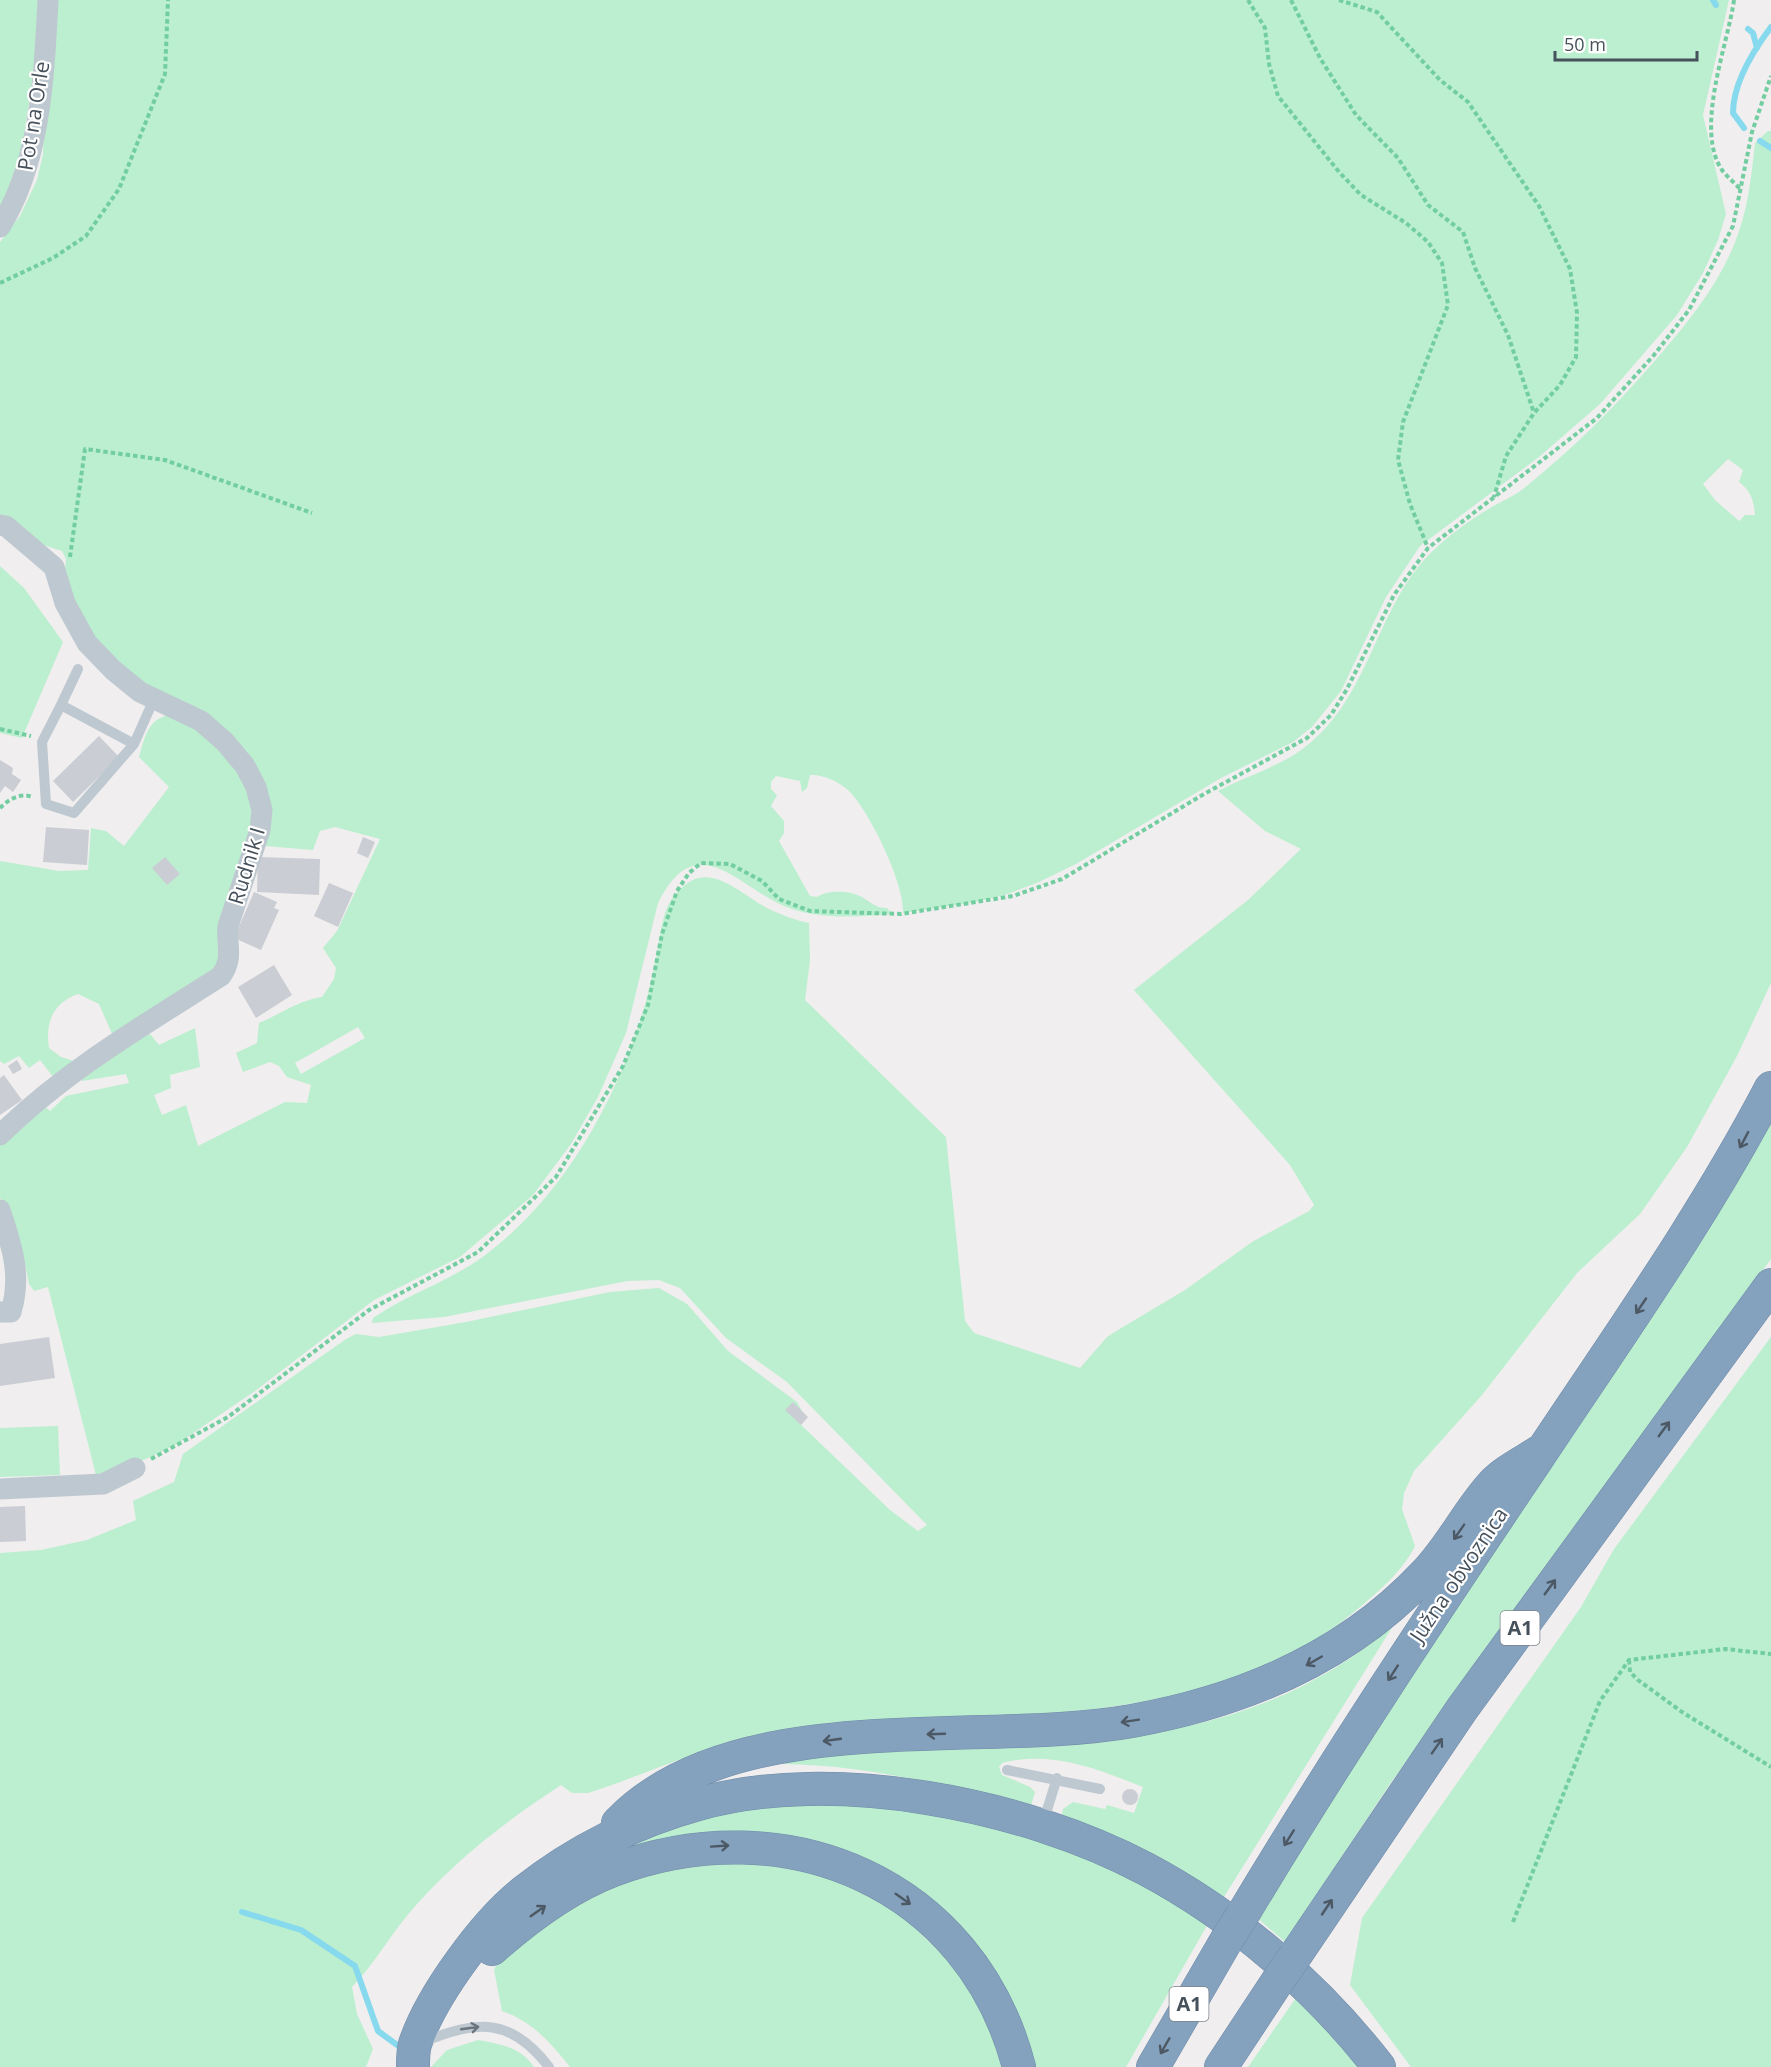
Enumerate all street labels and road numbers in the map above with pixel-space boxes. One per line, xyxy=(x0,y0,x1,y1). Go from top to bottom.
street label: Pot na Orle xyxy=(11,59,55,172)
street label: Rudnik I xyxy=(221,824,271,908)
street label: Južna obvoznica xyxy=(1402,1502,1514,1649)
road number: A1 xyxy=(1500,1611,1540,1645)
road number: A1 xyxy=(1170,1987,1208,2021)

